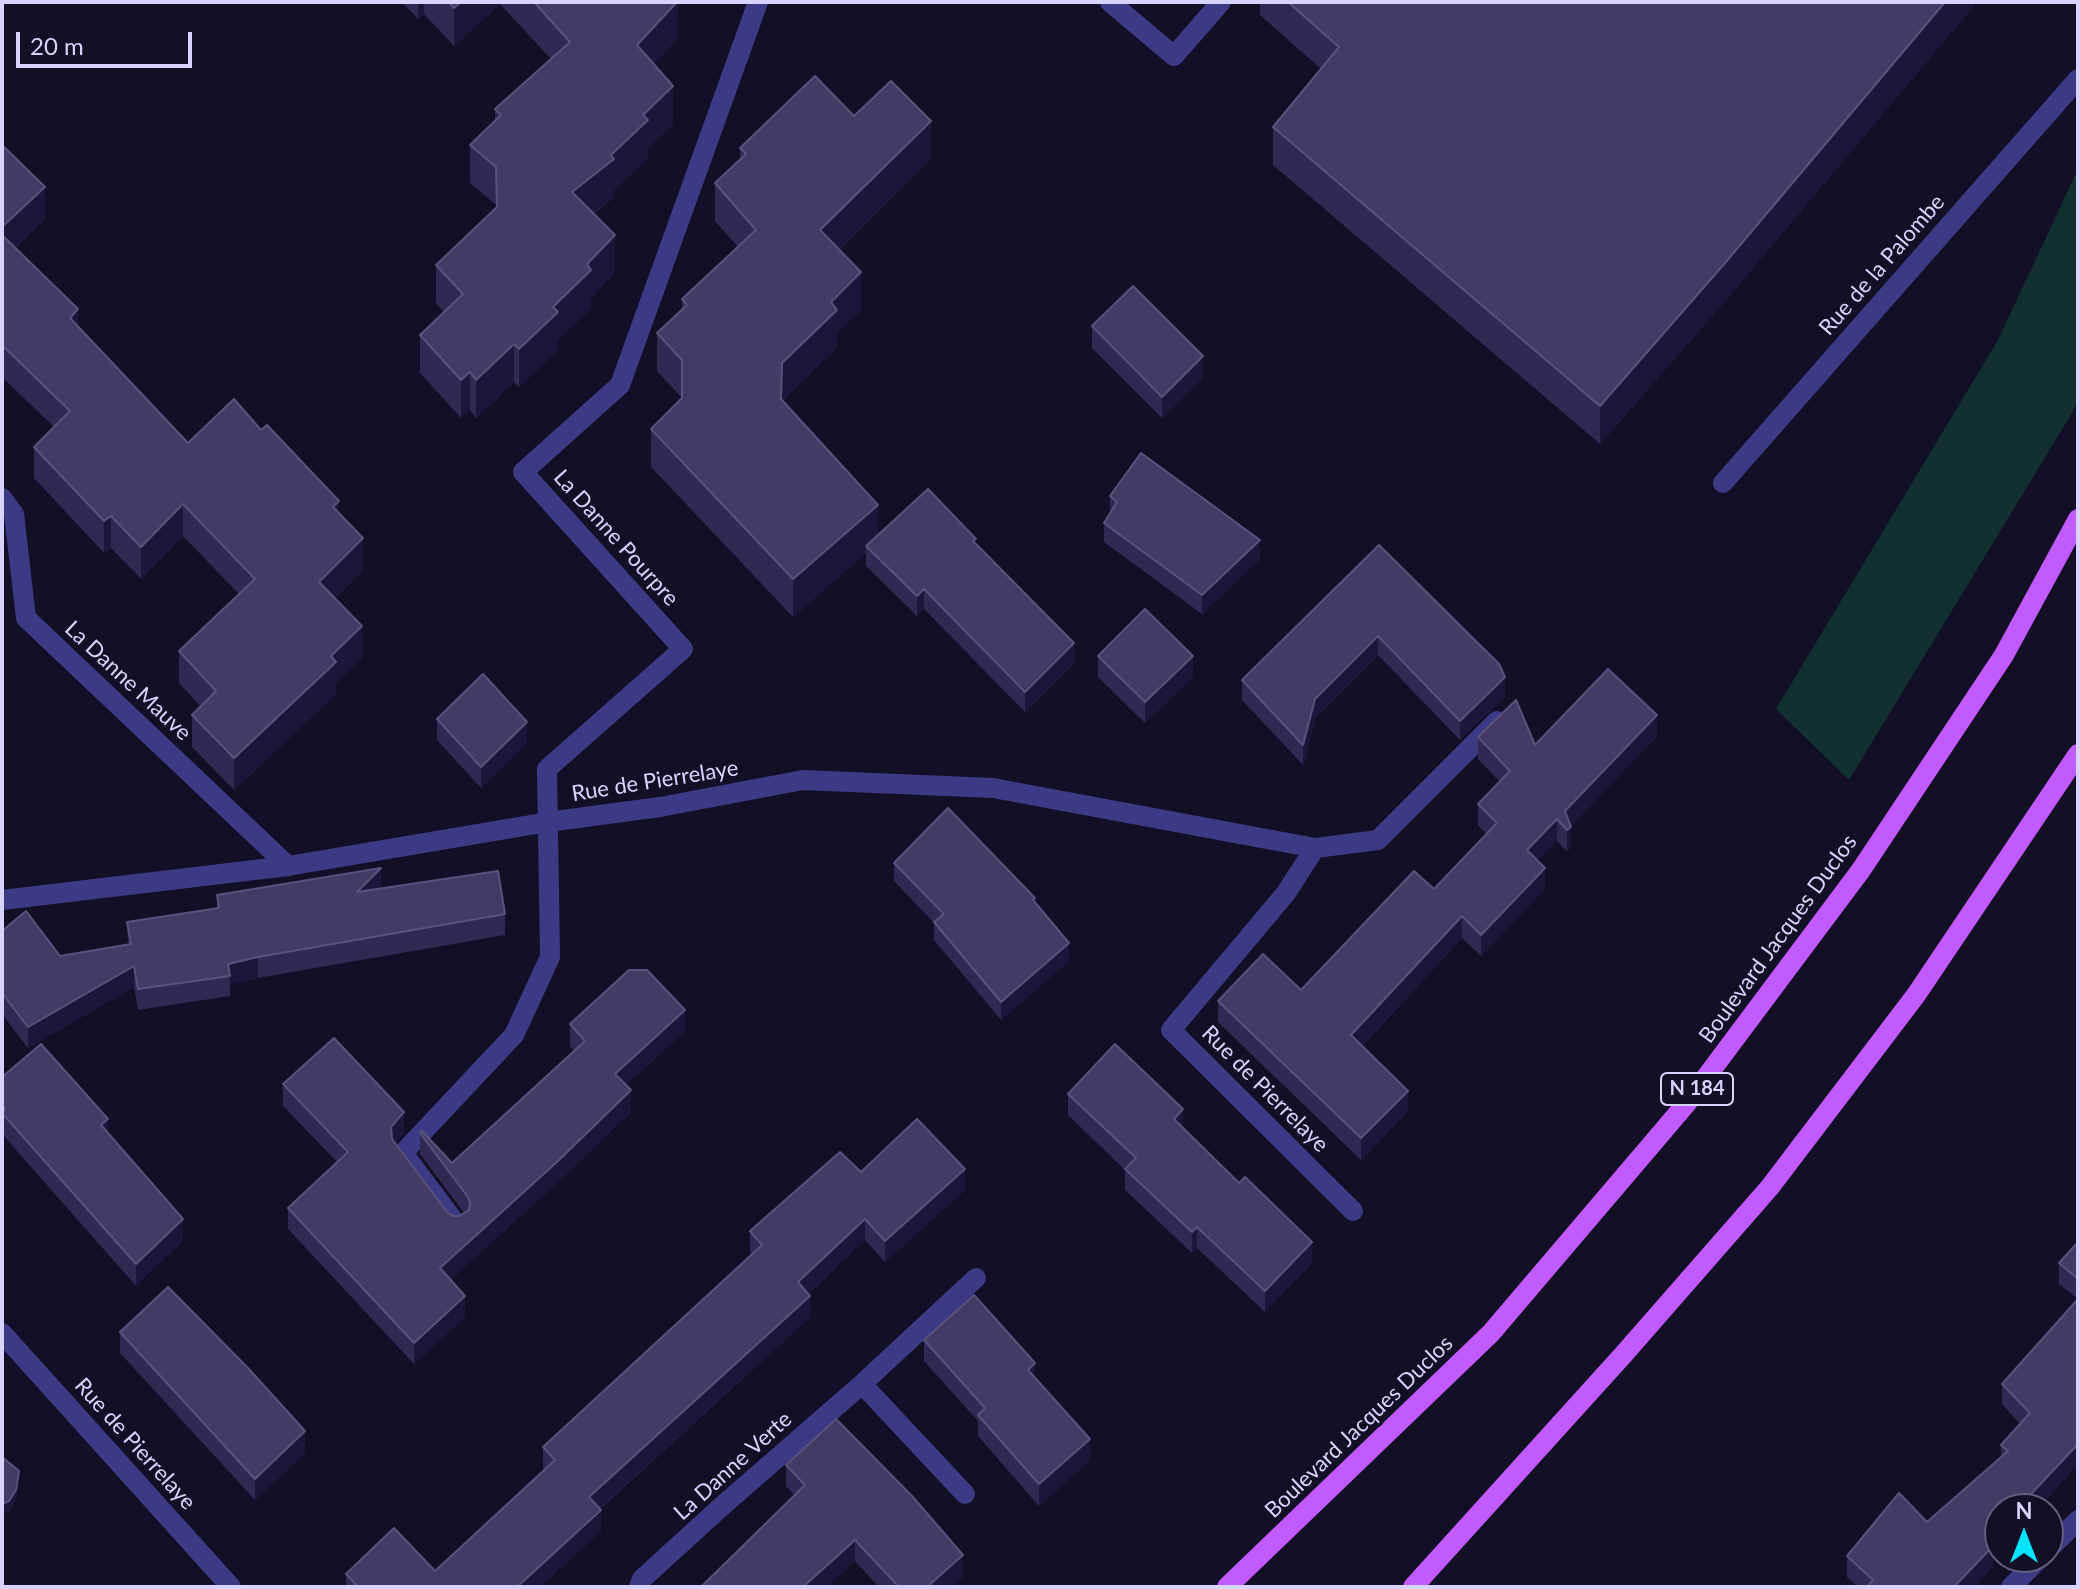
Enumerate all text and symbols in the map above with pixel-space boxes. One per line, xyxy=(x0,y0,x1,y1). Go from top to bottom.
scale bar xyxy=(20,16,196,66)
text: 20 m xyxy=(30,31,84,60)
street label: Rue de la Palombe xyxy=(1814,189,1950,341)
street label: La Danne Pourpre xyxy=(548,465,684,611)
street label: La Danne Mauve xyxy=(59,616,197,746)
street label: Rue de Pierrelaye xyxy=(570,755,740,807)
street label: Boulevard Jacques Duclos xyxy=(1694,830,1862,1048)
street label: Rue de Pierrelaye xyxy=(1196,1020,1334,1158)
road number: N 184 xyxy=(1661,1073,1733,1105)
street label: Boulevard Jacques Duclos xyxy=(1260,1330,1458,1524)
street label: Rue de Pierrelaye xyxy=(69,1373,201,1515)
street label: La Danne Verte xyxy=(669,1406,797,1526)
north arrow xyxy=(1984,1493,2064,1573)
text: N xyxy=(2016,1497,2032,1524)

